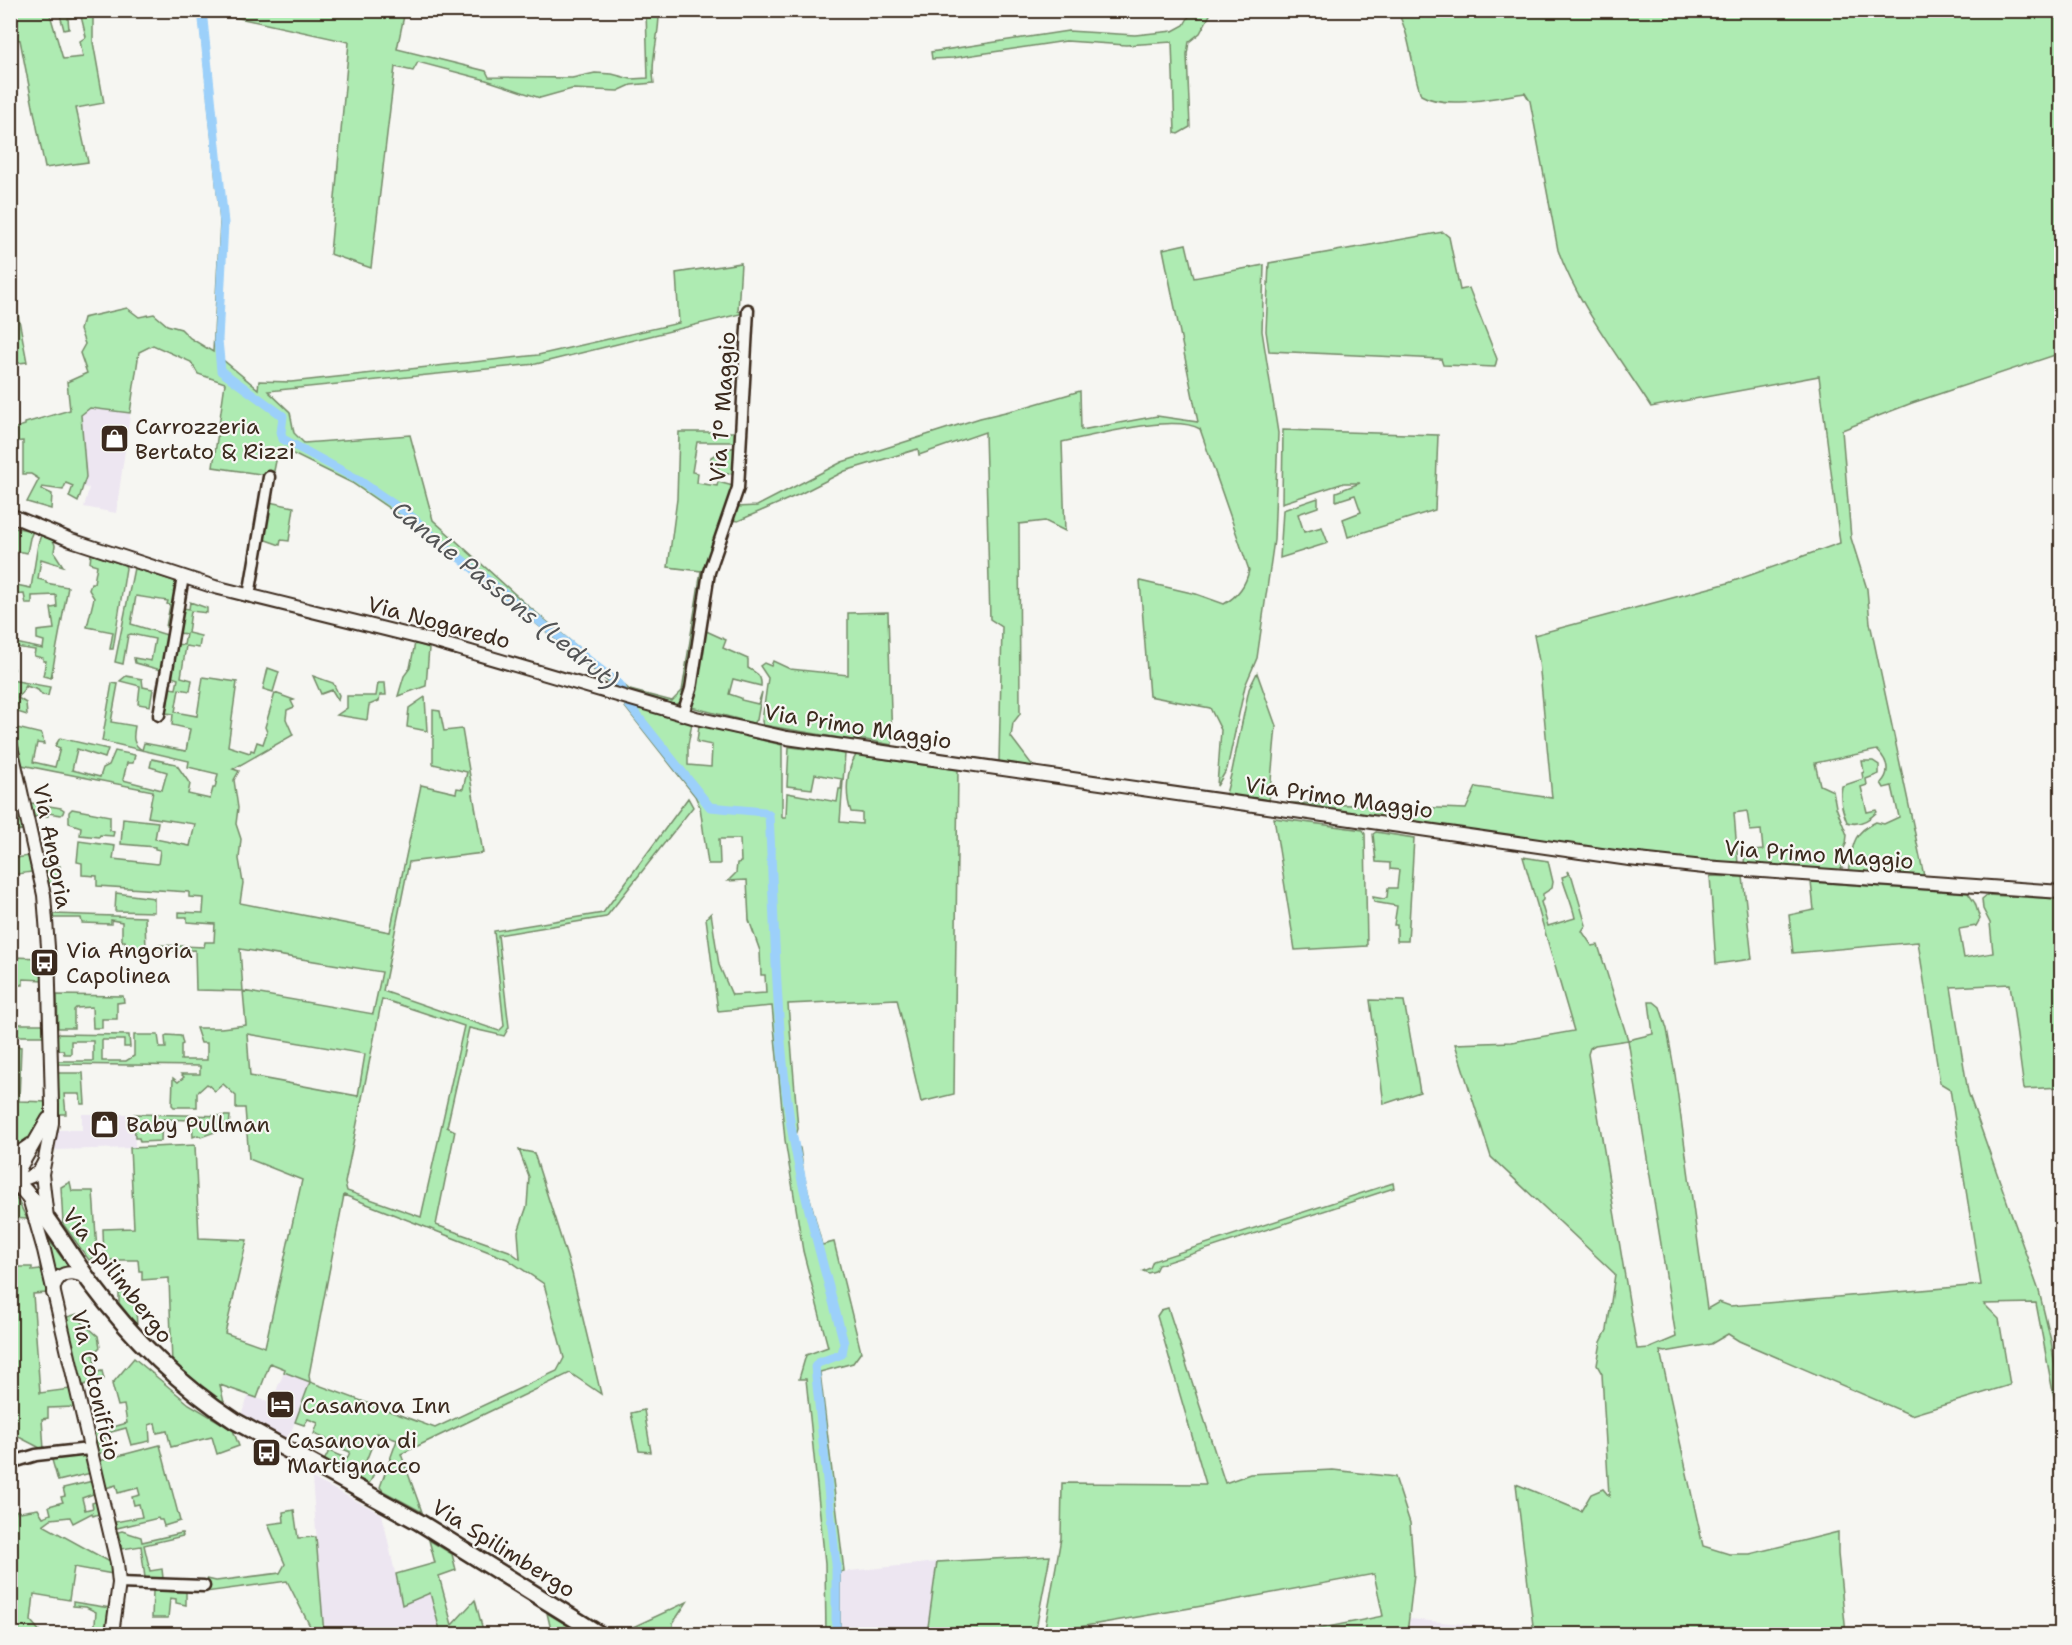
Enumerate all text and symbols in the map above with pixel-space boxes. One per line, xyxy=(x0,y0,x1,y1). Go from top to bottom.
street label: Via 1° Maggio xyxy=(703,331,742,484)
place label: Carrozzeria Bertato & Rizzi xyxy=(135,412,295,466)
shop icon: Carrozzeria Bertato & Rizzi xyxy=(98,423,130,455)
water label: Canale Passons (Ledrut) xyxy=(385,494,625,696)
street label: Via Nogaredo xyxy=(364,589,514,656)
street label: Via Primo Maggio xyxy=(762,697,954,756)
street label: Via Primo Maggio xyxy=(1243,770,1435,825)
street label: Via Angoria xyxy=(26,781,79,911)
street label: Via Primo Maggio xyxy=(1723,833,1915,876)
place label: Via Angoria Capolinea xyxy=(66,936,193,990)
bus stop icon: Via Angoria Capolinea xyxy=(29,947,61,979)
shop icon: Baby Pullman xyxy=(89,1108,121,1140)
place label: Baby Pullman xyxy=(126,1110,270,1139)
street label: Via Spilimbergo xyxy=(56,1202,180,1349)
street label: Via Cotonificio xyxy=(64,1307,127,1463)
hotel icon: Casanova Inn xyxy=(265,1389,297,1421)
place label: Casanova Inn xyxy=(302,1391,451,1420)
place label: Casanova di Martignacco xyxy=(287,1426,421,1480)
bus stop icon: Casanova di Martignacco xyxy=(250,1437,282,1469)
street label: Via Spilimbergo xyxy=(426,1493,581,1604)

